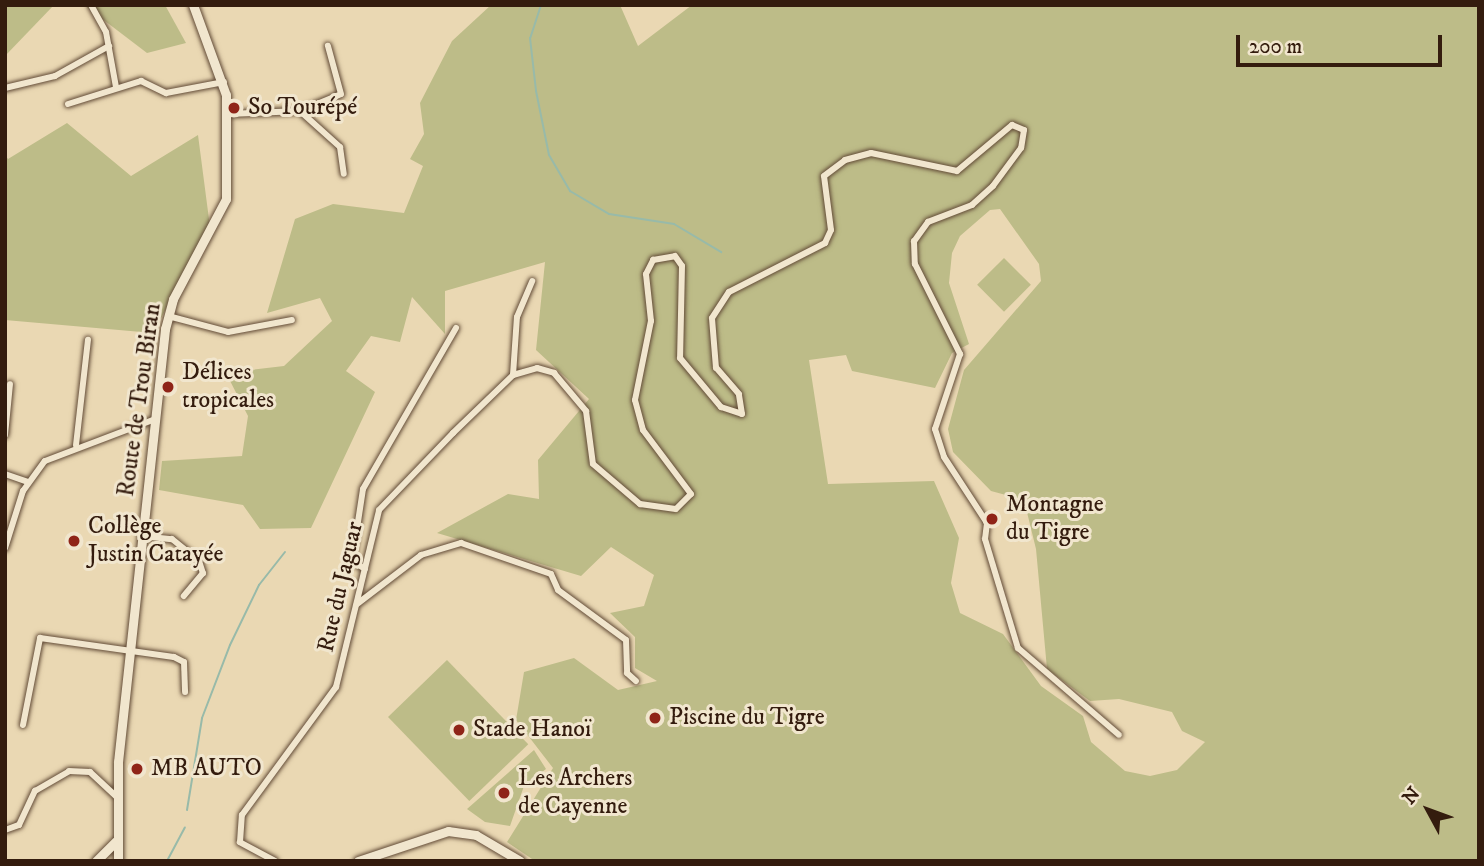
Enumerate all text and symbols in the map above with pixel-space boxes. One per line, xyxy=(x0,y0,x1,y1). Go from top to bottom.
scale bar xyxy=(1239,21,1446,65)
text: 200 m xyxy=(1249,34,1302,60)
place label: So Tourépé xyxy=(248,94,357,122)
marker: So Tourépé xyxy=(226,100,242,116)
street label: Route de Trou Biran xyxy=(112,301,168,499)
place label: Délices tropicales xyxy=(182,359,274,415)
marker: Délices tropicales xyxy=(160,379,176,395)
place label: Montagne du Tigre xyxy=(1006,491,1104,547)
marker: Montagne du Tigre xyxy=(984,511,1000,527)
place label: Collège Justin Catayée xyxy=(88,513,223,569)
street label: Rue du Jaguar xyxy=(312,519,370,655)
marker: Collège Justin Catayée xyxy=(66,533,82,549)
place label: Piscine du Tigre xyxy=(669,704,825,732)
marker: Piscine du Tigre xyxy=(647,710,663,726)
place label: Stade Hanoï xyxy=(473,716,591,744)
marker: Stade Hanoï xyxy=(451,722,467,738)
place label: MB AUTO xyxy=(151,755,262,783)
marker: MB AUTO xyxy=(129,761,145,777)
place label: Les Archers de Cayenne xyxy=(518,765,632,821)
north arrow xyxy=(1393,775,1463,845)
text: N xyxy=(1398,782,1426,809)
marker: Les Archers de Cayenne xyxy=(496,785,512,801)

